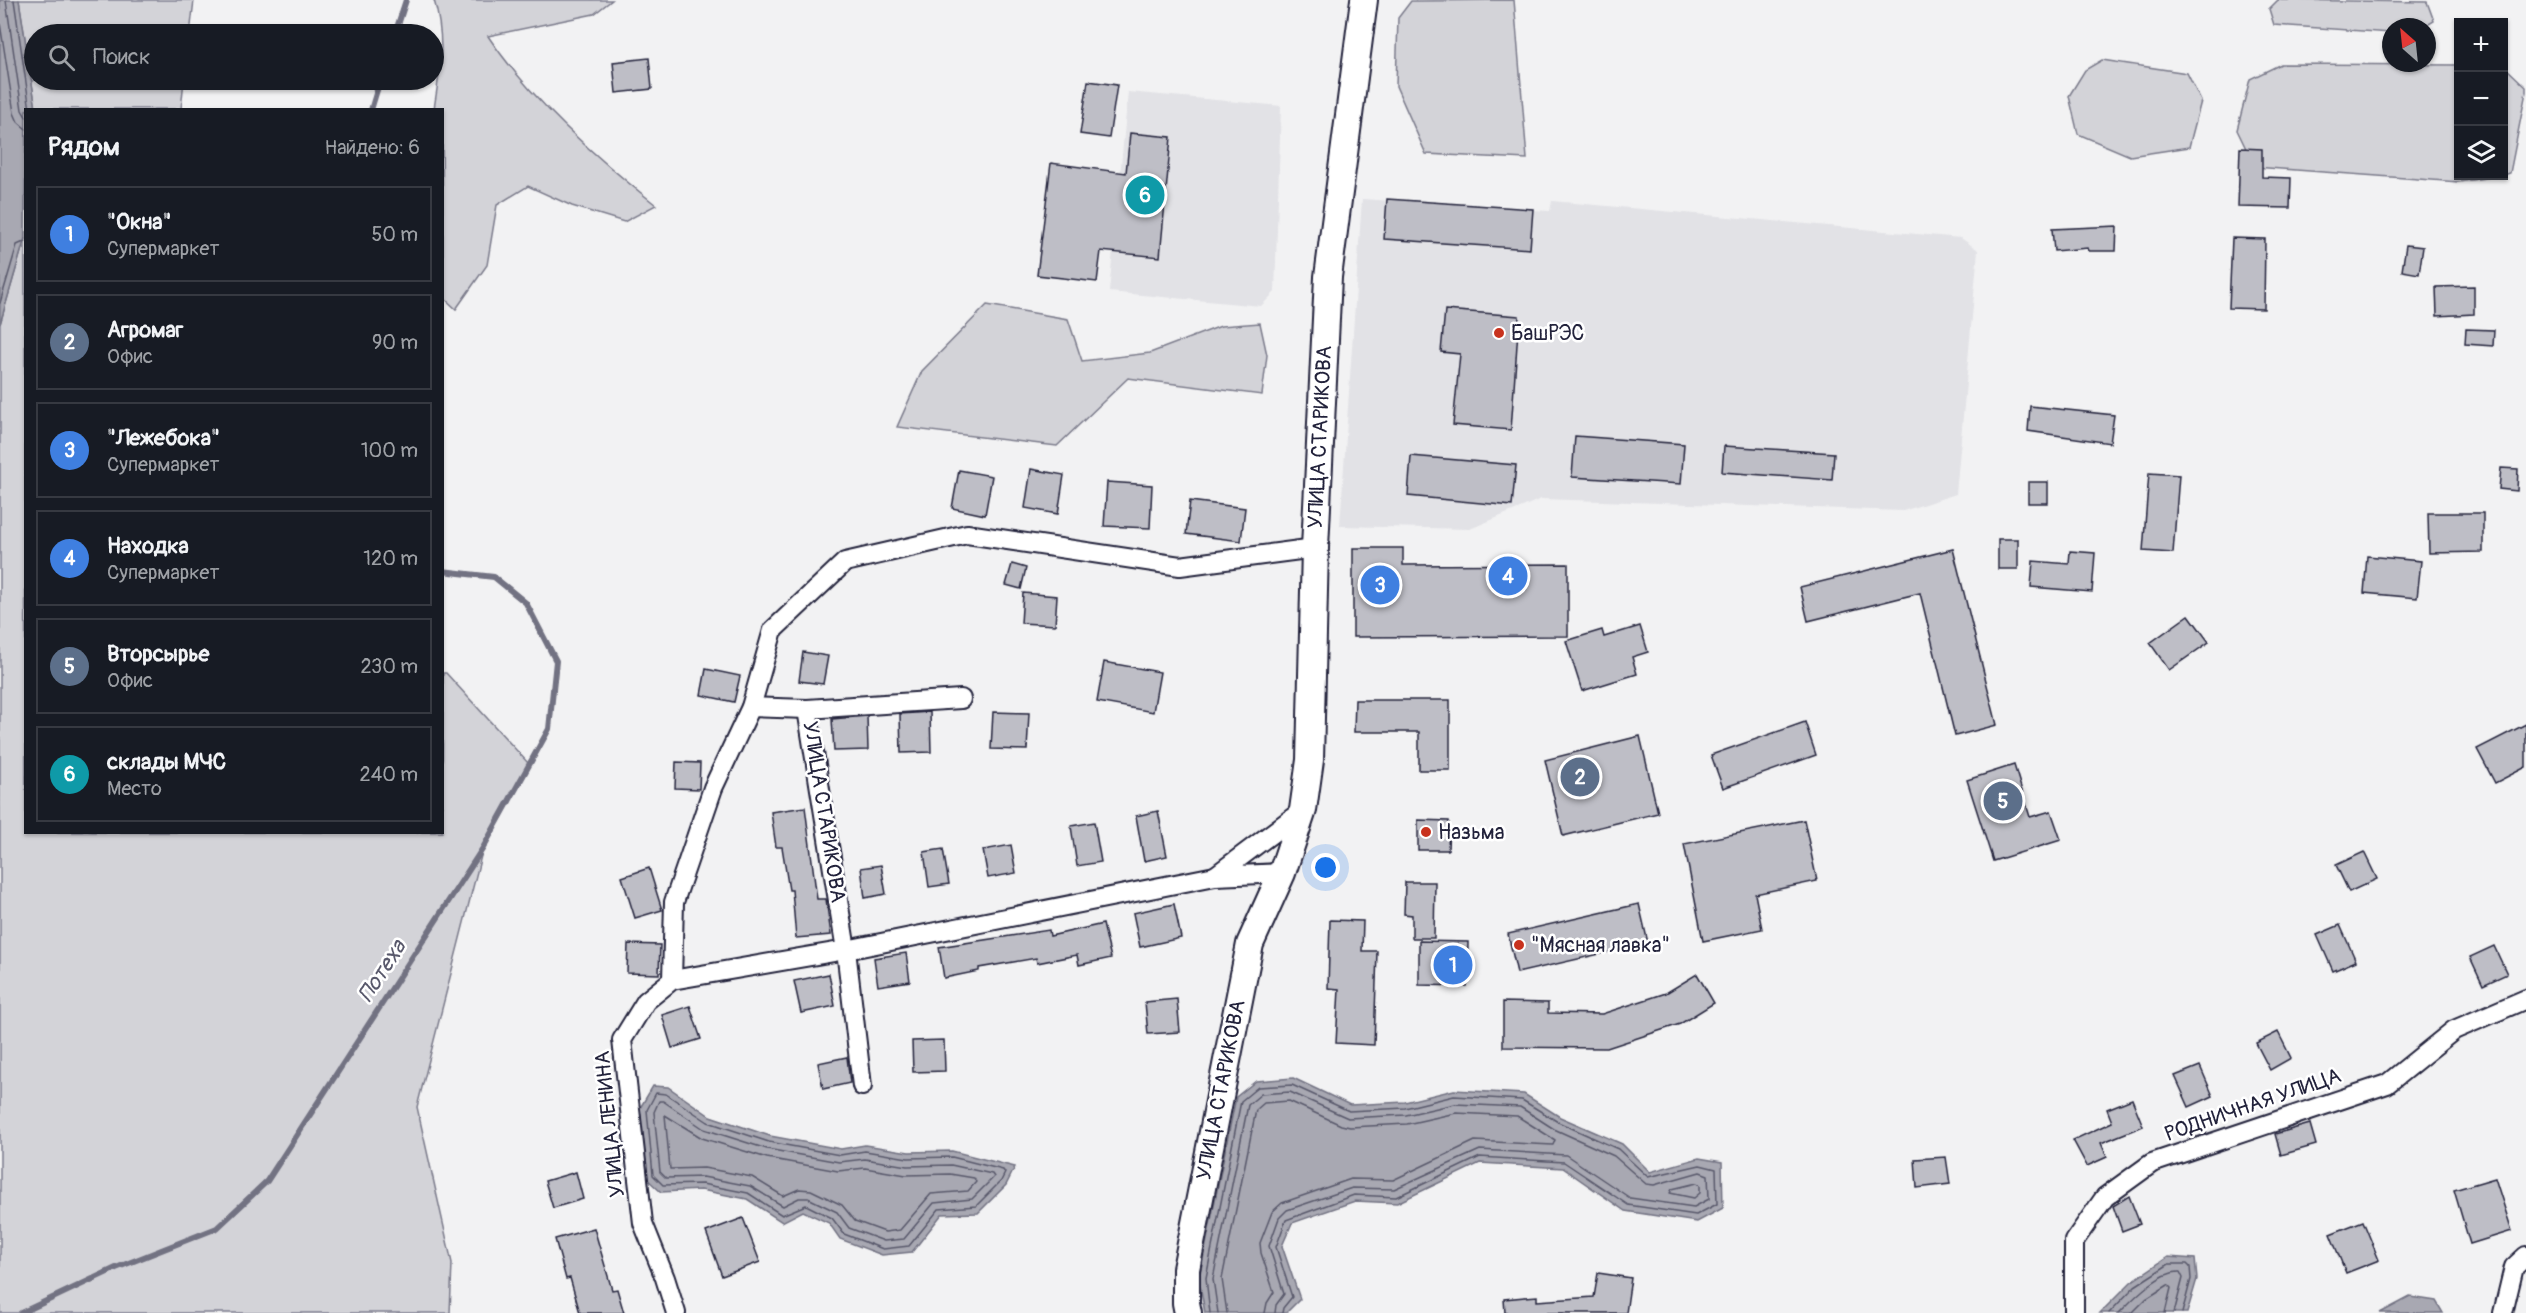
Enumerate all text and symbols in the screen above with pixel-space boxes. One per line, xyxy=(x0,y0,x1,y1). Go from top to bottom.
north arrow xyxy=(2382,18,2436,72)
map controls xyxy=(2454,18,2508,180)
button: + xyxy=(2454,18,2508,72)
search box xyxy=(24,24,444,90)
icon: search xyxy=(45,41,78,74)
text: Поиск xyxy=(93,43,150,71)
button: − xyxy=(2454,72,2508,126)
button: layers xyxy=(2454,126,2508,180)
text: Рядом xyxy=(48,131,120,163)
text: Найдено: 6 xyxy=(325,135,420,160)
pin: 6 xyxy=(1126,172,1164,218)
text: "Окна" xyxy=(107,208,171,236)
text: 1 xyxy=(66,222,73,247)
text: 50 m xyxy=(371,222,418,247)
text: Супермаркет xyxy=(107,236,219,261)
text: Агромаг xyxy=(107,316,183,344)
place label: БашРЭС xyxy=(1511,320,1584,347)
marker: БашРЭС xyxy=(1492,326,1506,340)
text: 2 xyxy=(64,330,75,355)
text: 90 m xyxy=(372,330,418,355)
text: Офис xyxy=(107,344,153,369)
street label: УЛИЦА СТАРИКОВА xyxy=(1302,345,1338,529)
text: "Лежебока" xyxy=(107,424,220,452)
text: 3 xyxy=(64,438,75,463)
text: 100 m xyxy=(361,438,418,463)
text: Супермаркет xyxy=(107,452,219,477)
text: Находка xyxy=(107,532,189,560)
text: 4 xyxy=(64,546,75,571)
text: 120 m xyxy=(363,546,418,571)
pin: 4 xyxy=(1488,554,1528,598)
text: Супермаркет xyxy=(107,560,219,585)
pin: 3 xyxy=(1360,562,1400,608)
text: Вторсырье xyxy=(107,640,209,668)
text: 5 xyxy=(64,654,75,679)
text: 230 m xyxy=(361,654,418,679)
text: Офис xyxy=(107,668,153,693)
street label: УЛИЦА СТАРИКОВА xyxy=(796,719,852,905)
text: склады МЧС xyxy=(107,748,226,776)
pin: 2 xyxy=(1560,754,1600,800)
text: 6 xyxy=(64,762,75,787)
text: 240 m xyxy=(359,762,418,787)
text: Место xyxy=(107,776,162,801)
pin: 5 xyxy=(1984,778,2022,824)
place label: Назьма xyxy=(1438,819,1504,846)
marker: Назьма xyxy=(1419,825,1433,839)
your location xyxy=(1311,853,1340,882)
place label: "Мясная лавка" xyxy=(1531,932,1670,959)
water label: Потеха xyxy=(352,933,413,1007)
marker: "Мясная лавка" xyxy=(1512,938,1526,952)
pin: 1 xyxy=(1434,942,1472,988)
street label: УЛИЦА СТАРИКОВА xyxy=(1190,998,1252,1182)
street label: УЛИЦА ЛЕНИНА xyxy=(589,1049,631,1199)
street label: РОДНИЧНАЯ УЛИЦА xyxy=(2161,1062,2345,1148)

